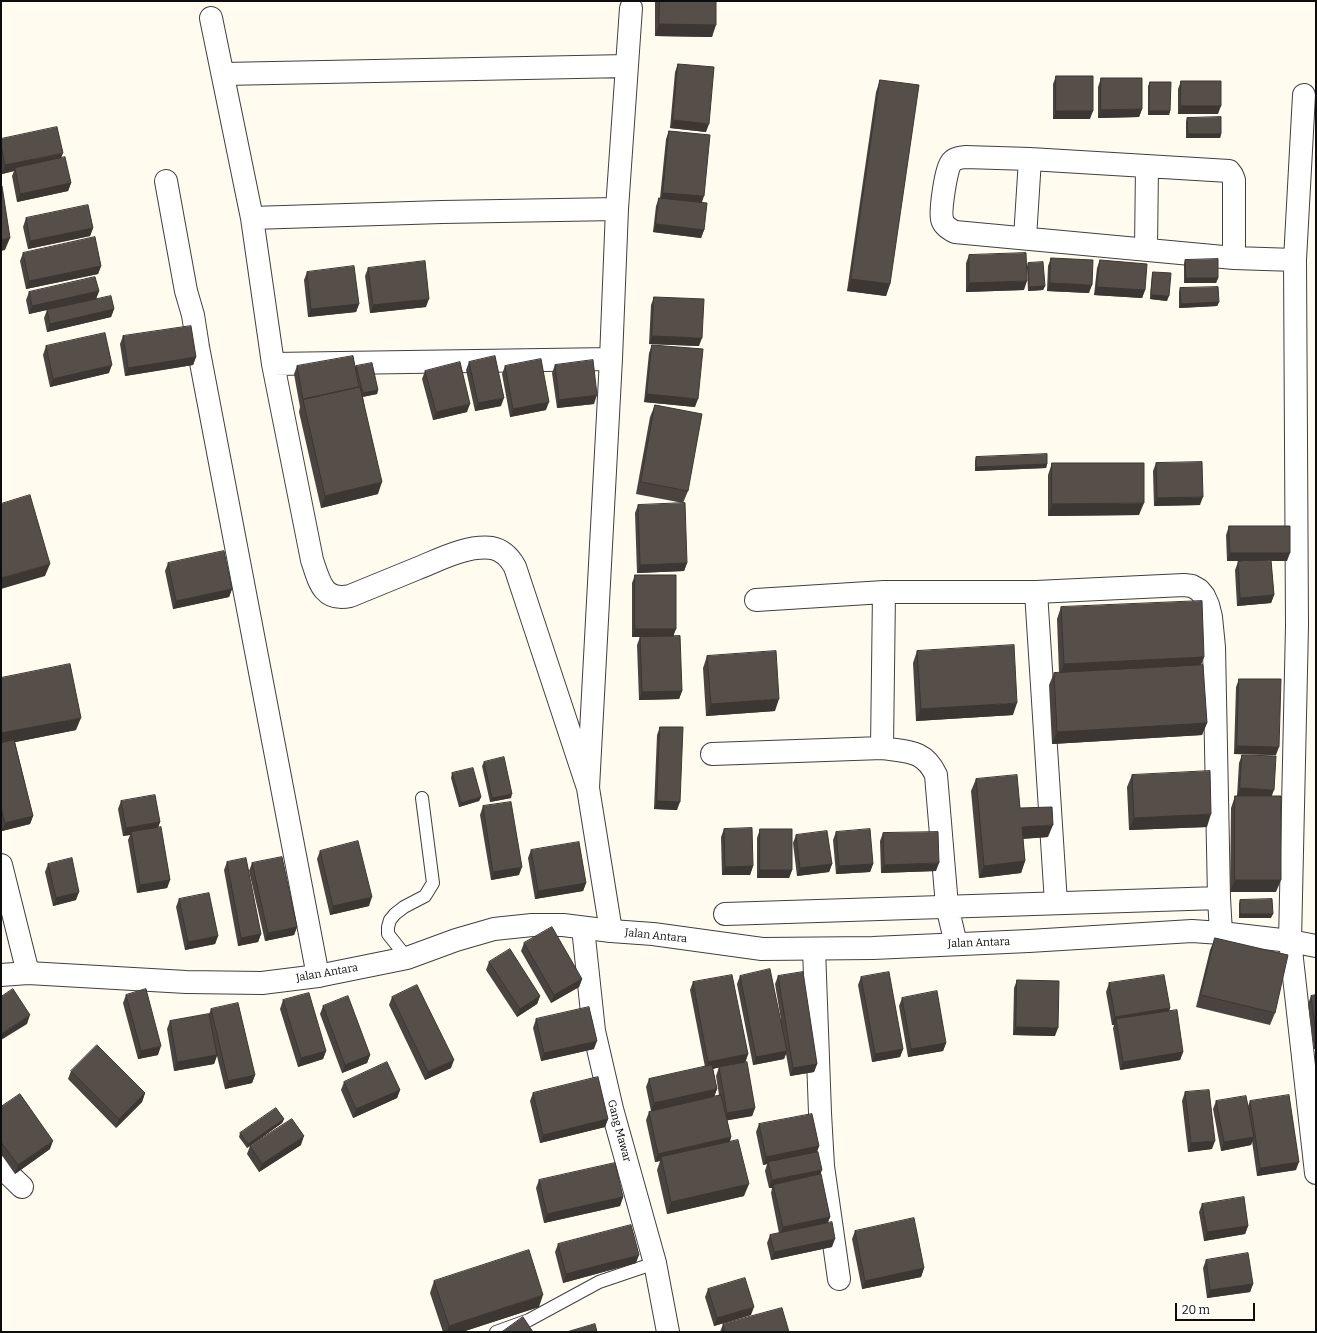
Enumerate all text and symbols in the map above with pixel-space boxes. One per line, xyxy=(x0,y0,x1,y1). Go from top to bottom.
street label: Jalan Antara xyxy=(624,926,688,946)
street label: Jalan Antara xyxy=(947,935,1011,951)
street label: Jalan Antara xyxy=(295,961,359,985)
street label: Gang Mawar xyxy=(604,1098,634,1164)
scale bar xyxy=(1177,1295,1257,1321)
text: 20 m xyxy=(1182,1303,1210,1317)

